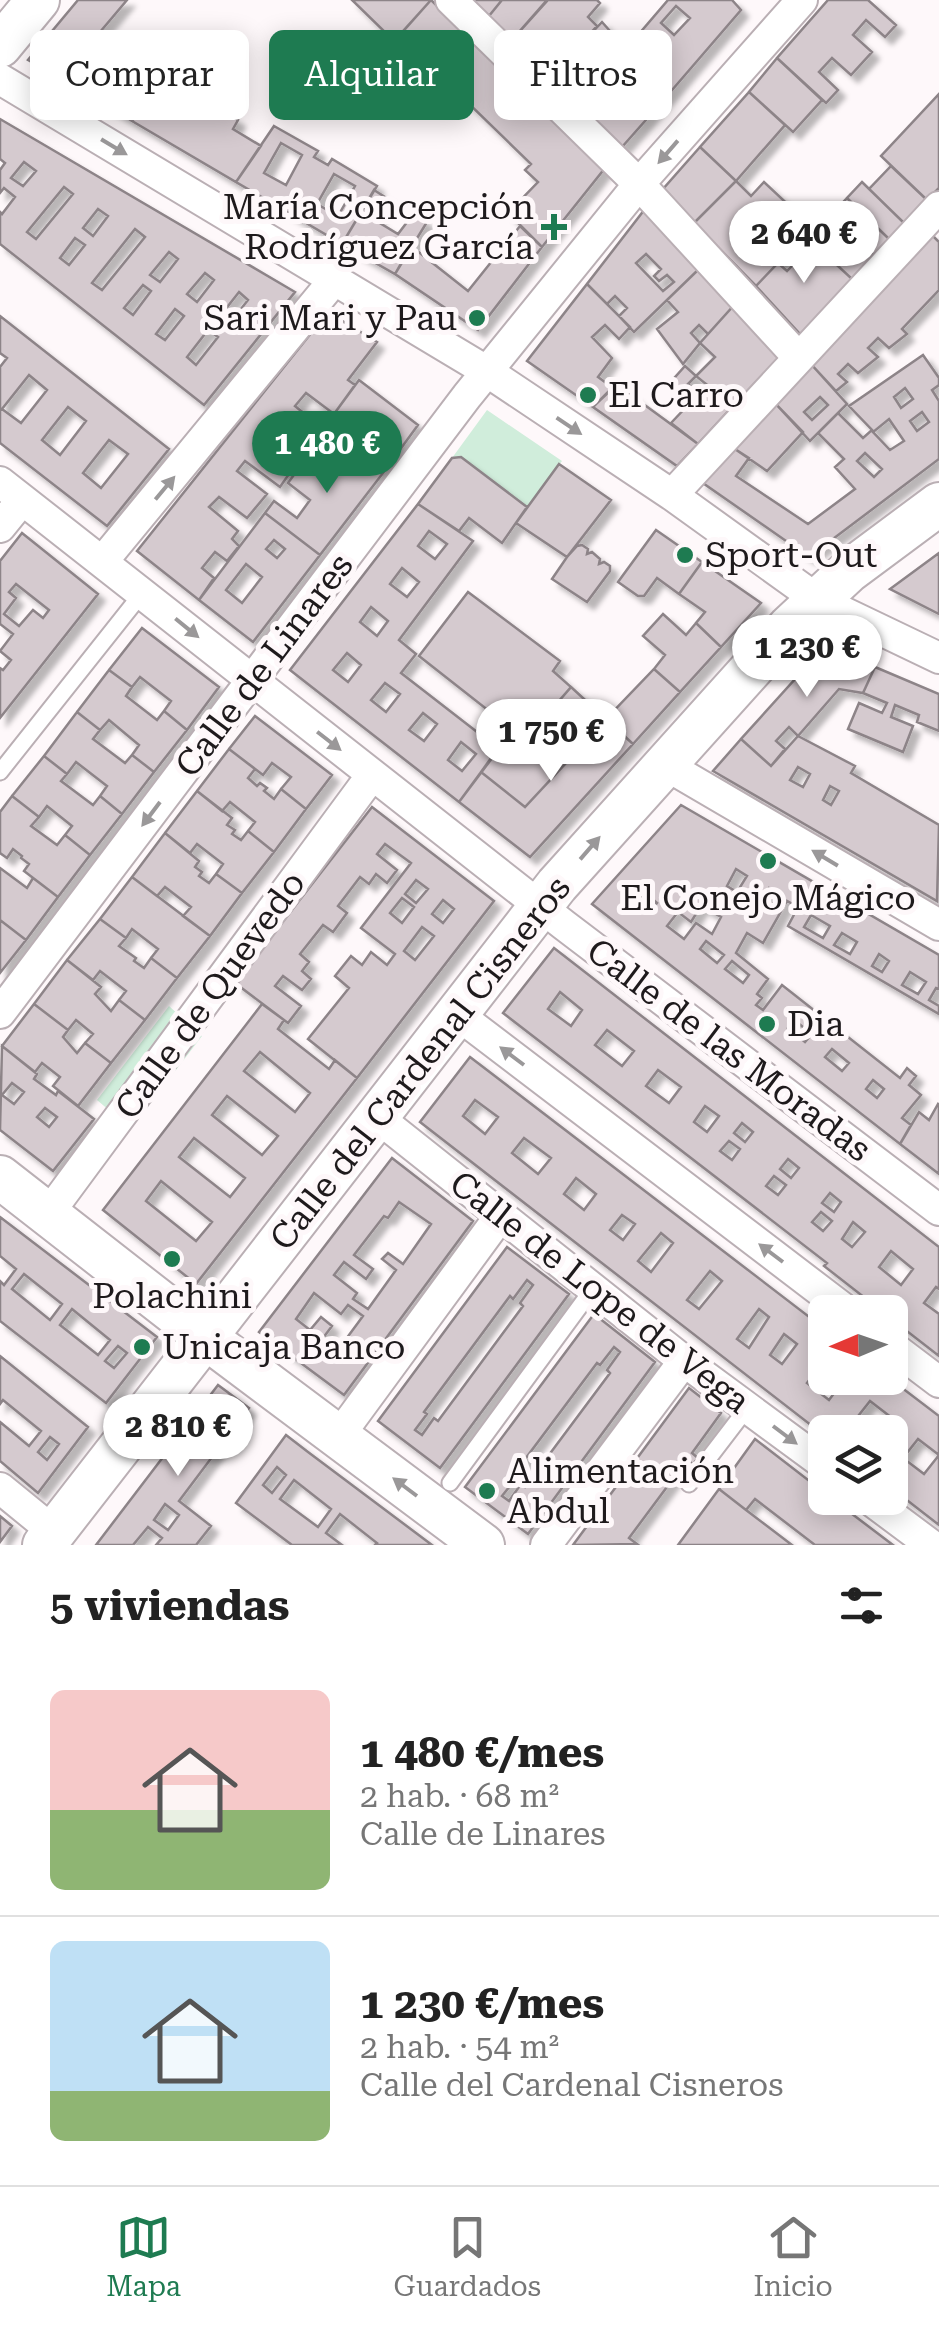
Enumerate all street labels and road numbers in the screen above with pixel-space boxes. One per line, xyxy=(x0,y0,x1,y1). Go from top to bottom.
street label: Calle de Linares xyxy=(167,546,362,785)
street label: Calle de Quevedo xyxy=(107,864,314,1127)
street label: Calle del Cardenal Cisneros xyxy=(262,868,579,1258)
street label: Calle de las Moradas xyxy=(579,930,879,1170)
street label: Calle de Lope de Vega xyxy=(442,1163,758,1422)

